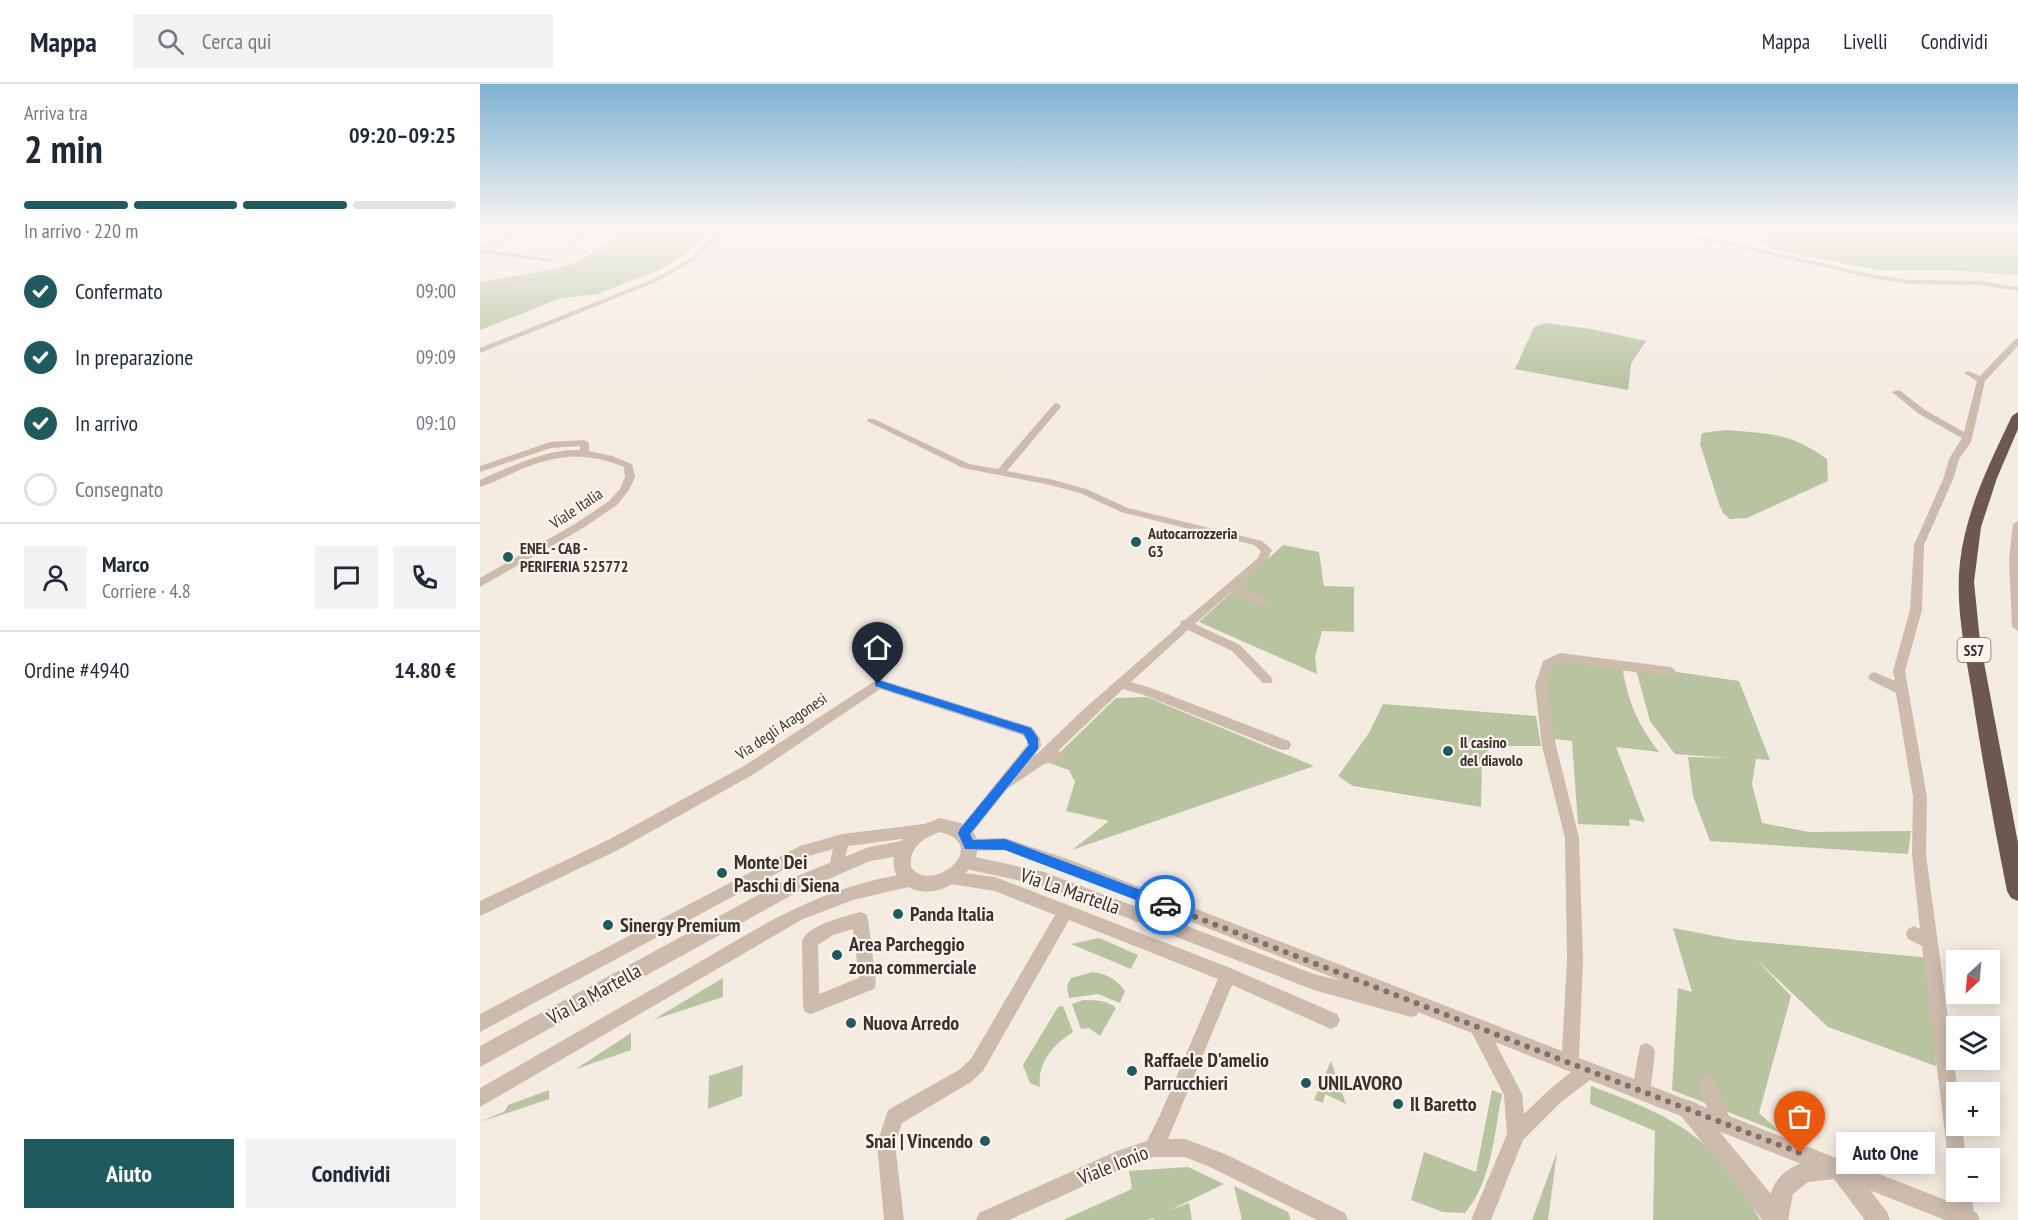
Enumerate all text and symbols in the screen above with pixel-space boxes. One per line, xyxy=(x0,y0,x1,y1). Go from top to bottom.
search box xyxy=(133,14,553,68)
text: Mappa xyxy=(30,23,97,60)
icon: search xyxy=(154,25,187,58)
text: Cerca qui xyxy=(202,27,271,55)
text: Mappa xyxy=(1762,28,1810,55)
text: Livelli xyxy=(1843,28,1888,55)
text: Condividi xyxy=(1921,28,1988,55)
text: Arriva tra xyxy=(24,100,88,126)
text: 09:20–09:25 xyxy=(349,121,456,149)
text: 2 min xyxy=(24,123,103,174)
text: In arrivo · 220 m xyxy=(24,218,138,244)
icon: check xyxy=(24,275,57,308)
text: Confermato xyxy=(75,277,163,305)
text: 09:00 xyxy=(416,278,456,304)
icon: check xyxy=(24,341,57,374)
text: In preparazione xyxy=(75,343,193,371)
text: 09:09 xyxy=(416,344,456,370)
icon: check xyxy=(24,407,57,440)
text: In arrivo xyxy=(75,409,138,437)
text: 09:10 xyxy=(416,410,456,436)
text: Consegnato xyxy=(75,475,163,503)
street label: Viale Italia xyxy=(545,483,606,533)
place label: Autocarrozzeria G3 xyxy=(1147,523,1238,561)
marker: Autocarrozzeria G3 xyxy=(1129,535,1143,549)
place label: ENEL - CAB - PERIFERIA 525772 xyxy=(520,538,628,576)
button: person xyxy=(24,546,87,609)
button: chat xyxy=(315,546,378,609)
button: phone xyxy=(393,546,456,609)
text: Marco xyxy=(102,550,149,578)
marker: ENEL - CAB - PERIFERIA 525772 xyxy=(501,550,515,564)
text: Corriere · 4.8 xyxy=(102,578,191,604)
pin xyxy=(852,622,903,684)
icon: home xyxy=(861,631,894,664)
road number: SS7 xyxy=(1958,638,1990,662)
text: Ordine #4940 xyxy=(24,656,129,684)
text: 14.80 € xyxy=(394,656,456,684)
street label: Via degli Aragonesi xyxy=(731,688,830,764)
place label: Il casino del diavolo xyxy=(1460,732,1523,770)
marker: Il casino del diavolo xyxy=(1441,744,1455,758)
place label: Monte Dei Paschi di Siena xyxy=(734,849,840,898)
street label: Via La Martella xyxy=(1016,861,1123,920)
marker: Monte Dei Paschi di Siena xyxy=(715,866,729,880)
courier xyxy=(1135,875,1195,935)
icon: car xyxy=(1149,889,1182,922)
place label: Panda Italia xyxy=(910,901,994,927)
marker: Panda Italia xyxy=(891,907,905,921)
place label: Sinergy Premium xyxy=(620,912,740,938)
marker: Sinergy Premium xyxy=(601,918,615,932)
place label: Area Parcheggio zona commerciale xyxy=(848,931,977,980)
marker: Area Parcheggio zona commerciale xyxy=(830,948,844,962)
north arrow xyxy=(1946,950,2000,1004)
map controls xyxy=(1946,950,2000,1202)
street label: Via La Martella xyxy=(541,957,646,1031)
place label: Nuova Arredo xyxy=(863,1010,959,1036)
marker: Nuova Arredo xyxy=(844,1016,858,1030)
button: layers xyxy=(1946,1016,2000,1070)
place label: Raffaele D'amelio Parrucchieri xyxy=(1144,1047,1269,1096)
marker: Raffaele D'amelio Parrucchieri xyxy=(1125,1064,1139,1078)
place label: UNILAVORO xyxy=(1318,1070,1403,1096)
marker: UNILAVORO xyxy=(1299,1076,1313,1090)
button: + xyxy=(1946,1082,2000,1136)
place label: Il Baretto xyxy=(1410,1091,1477,1117)
pin xyxy=(1774,1091,1825,1153)
marker: Il Baretto xyxy=(1391,1097,1405,1111)
icon: bag xyxy=(1783,1100,1816,1133)
place label: Snai | Vincendo xyxy=(865,1128,973,1154)
callout: Auto One xyxy=(1836,1132,1935,1174)
marker: Snai | Vincendo xyxy=(978,1134,992,1148)
button: Aiuto xyxy=(24,1139,234,1208)
button: Condividi xyxy=(246,1139,456,1208)
street label: Viale Ionio xyxy=(1073,1139,1152,1191)
text: Auto One xyxy=(1852,1140,1919,1166)
button: − xyxy=(1946,1148,2000,1202)

